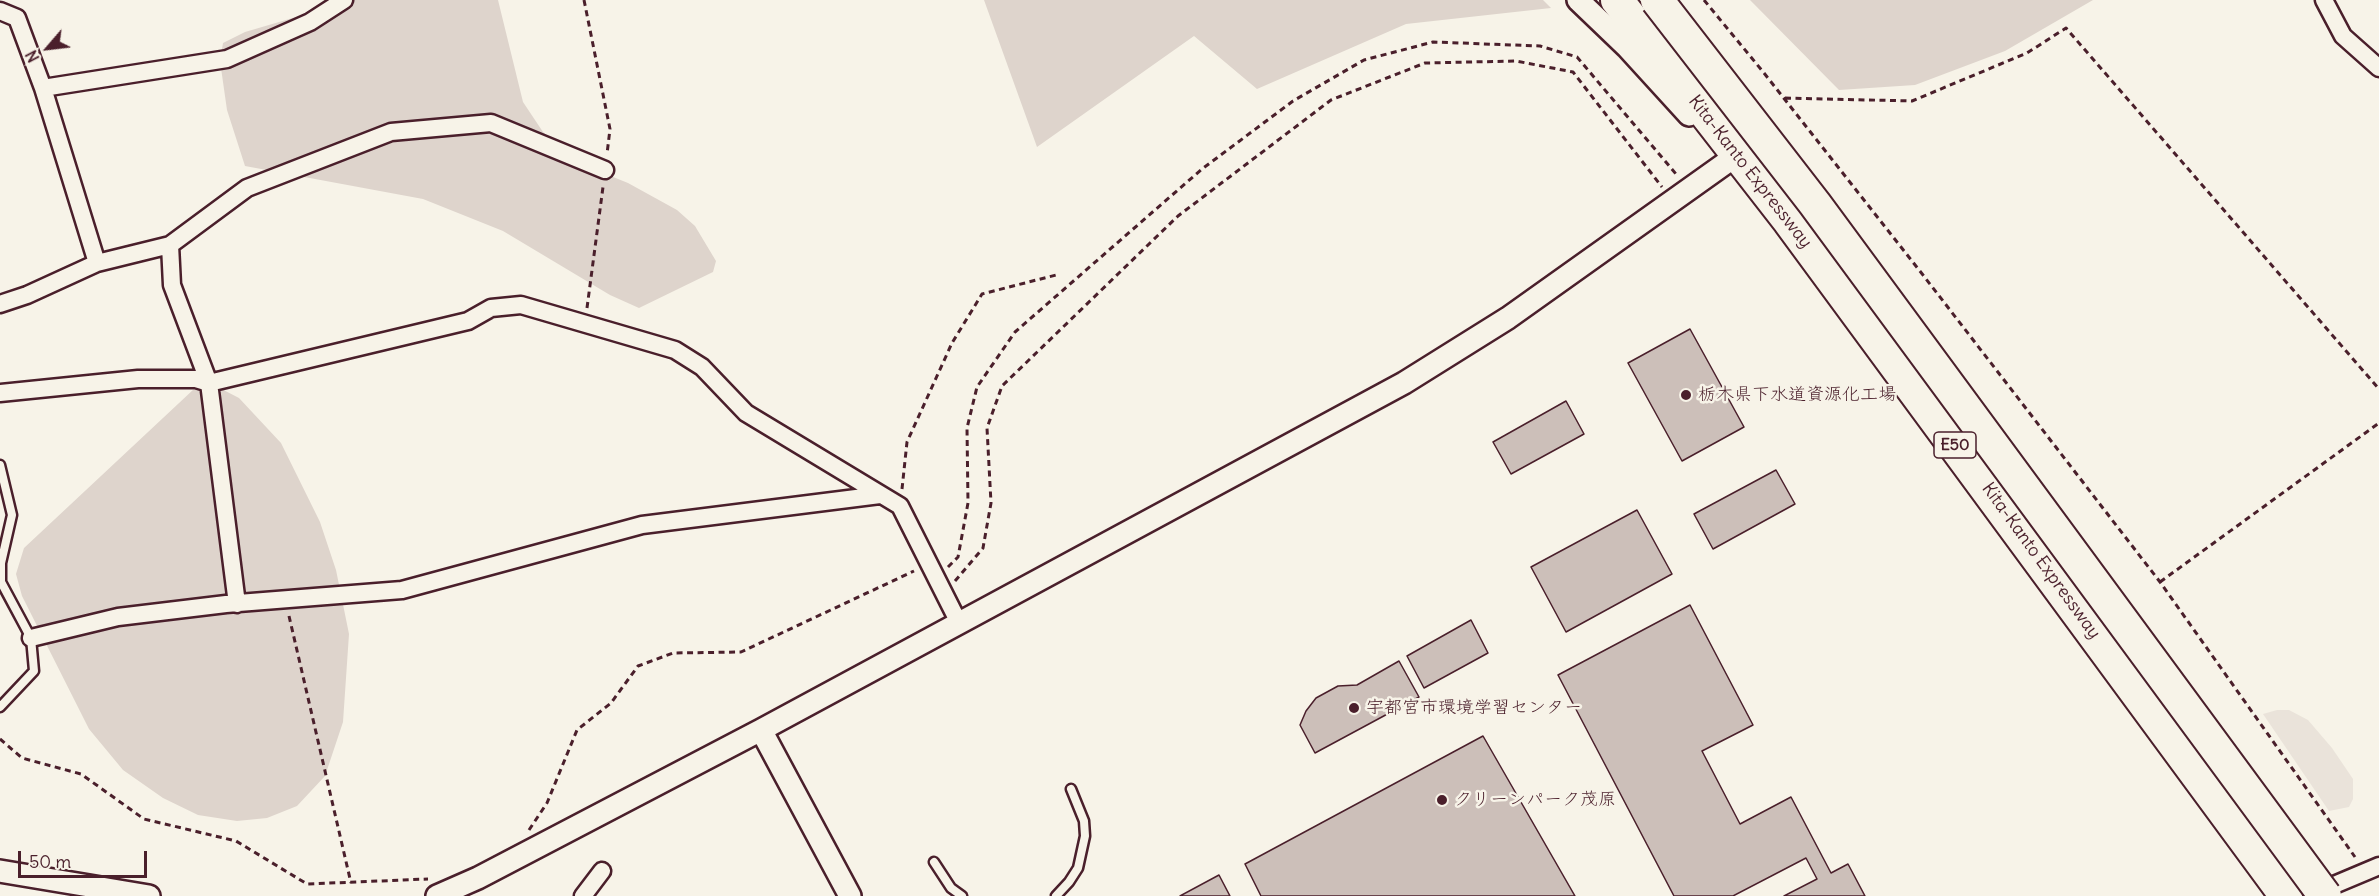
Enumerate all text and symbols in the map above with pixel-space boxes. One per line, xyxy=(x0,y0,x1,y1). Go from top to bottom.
north arrow xyxy=(18,18,78,78)
text: N xyxy=(21,47,44,66)
street label: Kita-Kanto Expressway xyxy=(1684,91,1816,253)
place label: 栃木県下水道資源化工場 xyxy=(1698,384,1896,406)
marker: 栃木県下水道資源化工場 xyxy=(1679,388,1693,402)
road number: E50 xyxy=(1934,432,1976,458)
street label: Kita-Kanto Expressway xyxy=(1977,479,2105,643)
place label: 宇都宮市環境学習センター xyxy=(1366,697,1582,719)
marker: 宇都宮市環境学習センター xyxy=(1347,701,1361,715)
place label: クリーンパーク茂原 xyxy=(1454,789,1616,811)
marker: クリーンパーク茂原 xyxy=(1435,793,1449,807)
scale bar xyxy=(21,839,150,877)
text: 50 m xyxy=(29,850,71,873)

